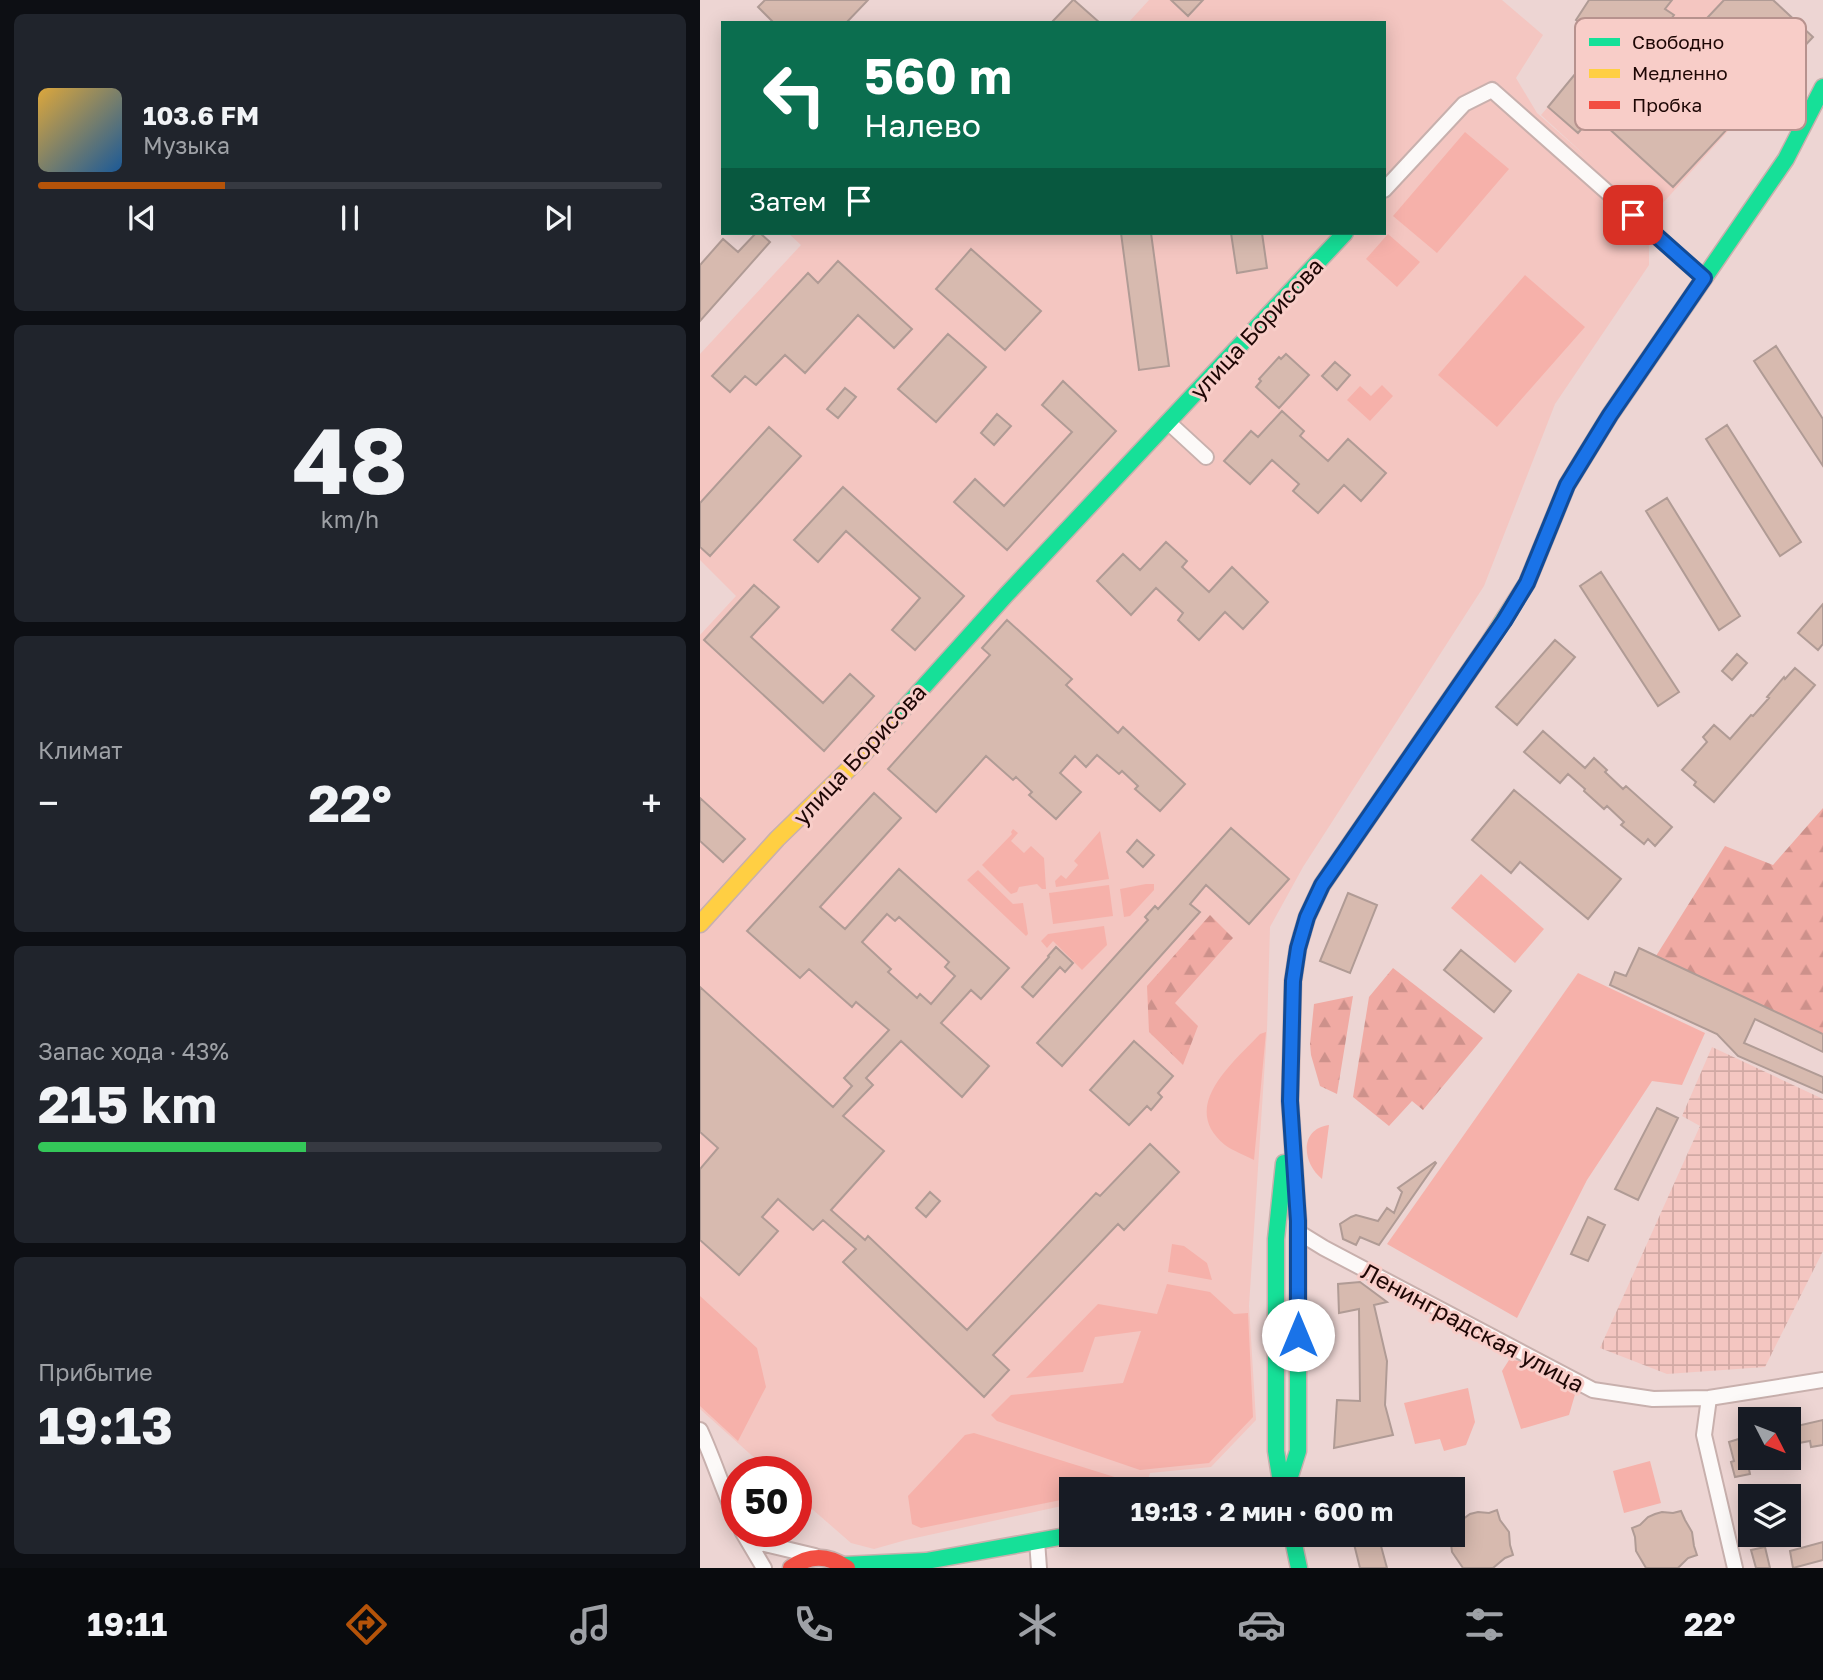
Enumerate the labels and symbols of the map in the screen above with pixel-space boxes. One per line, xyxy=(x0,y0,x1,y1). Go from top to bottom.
legend xyxy=(1575,18,1806,130)
text: Свободно xyxy=(1632,30,1724,53)
text: Медленно xyxy=(1632,61,1728,84)
text: Пробка xyxy=(1632,93,1702,116)
pin xyxy=(1603,185,1663,245)
street label: улица Борисова xyxy=(1183,252,1329,404)
street label: улица Борисова xyxy=(786,678,932,830)
street label: Ленинградская улица xyxy=(1357,1256,1589,1398)
position arrow xyxy=(1261,1298,1335,1372)
north arrow xyxy=(1738,1407,1801,1470)
speed limit sign: 50 xyxy=(721,1456,812,1547)

